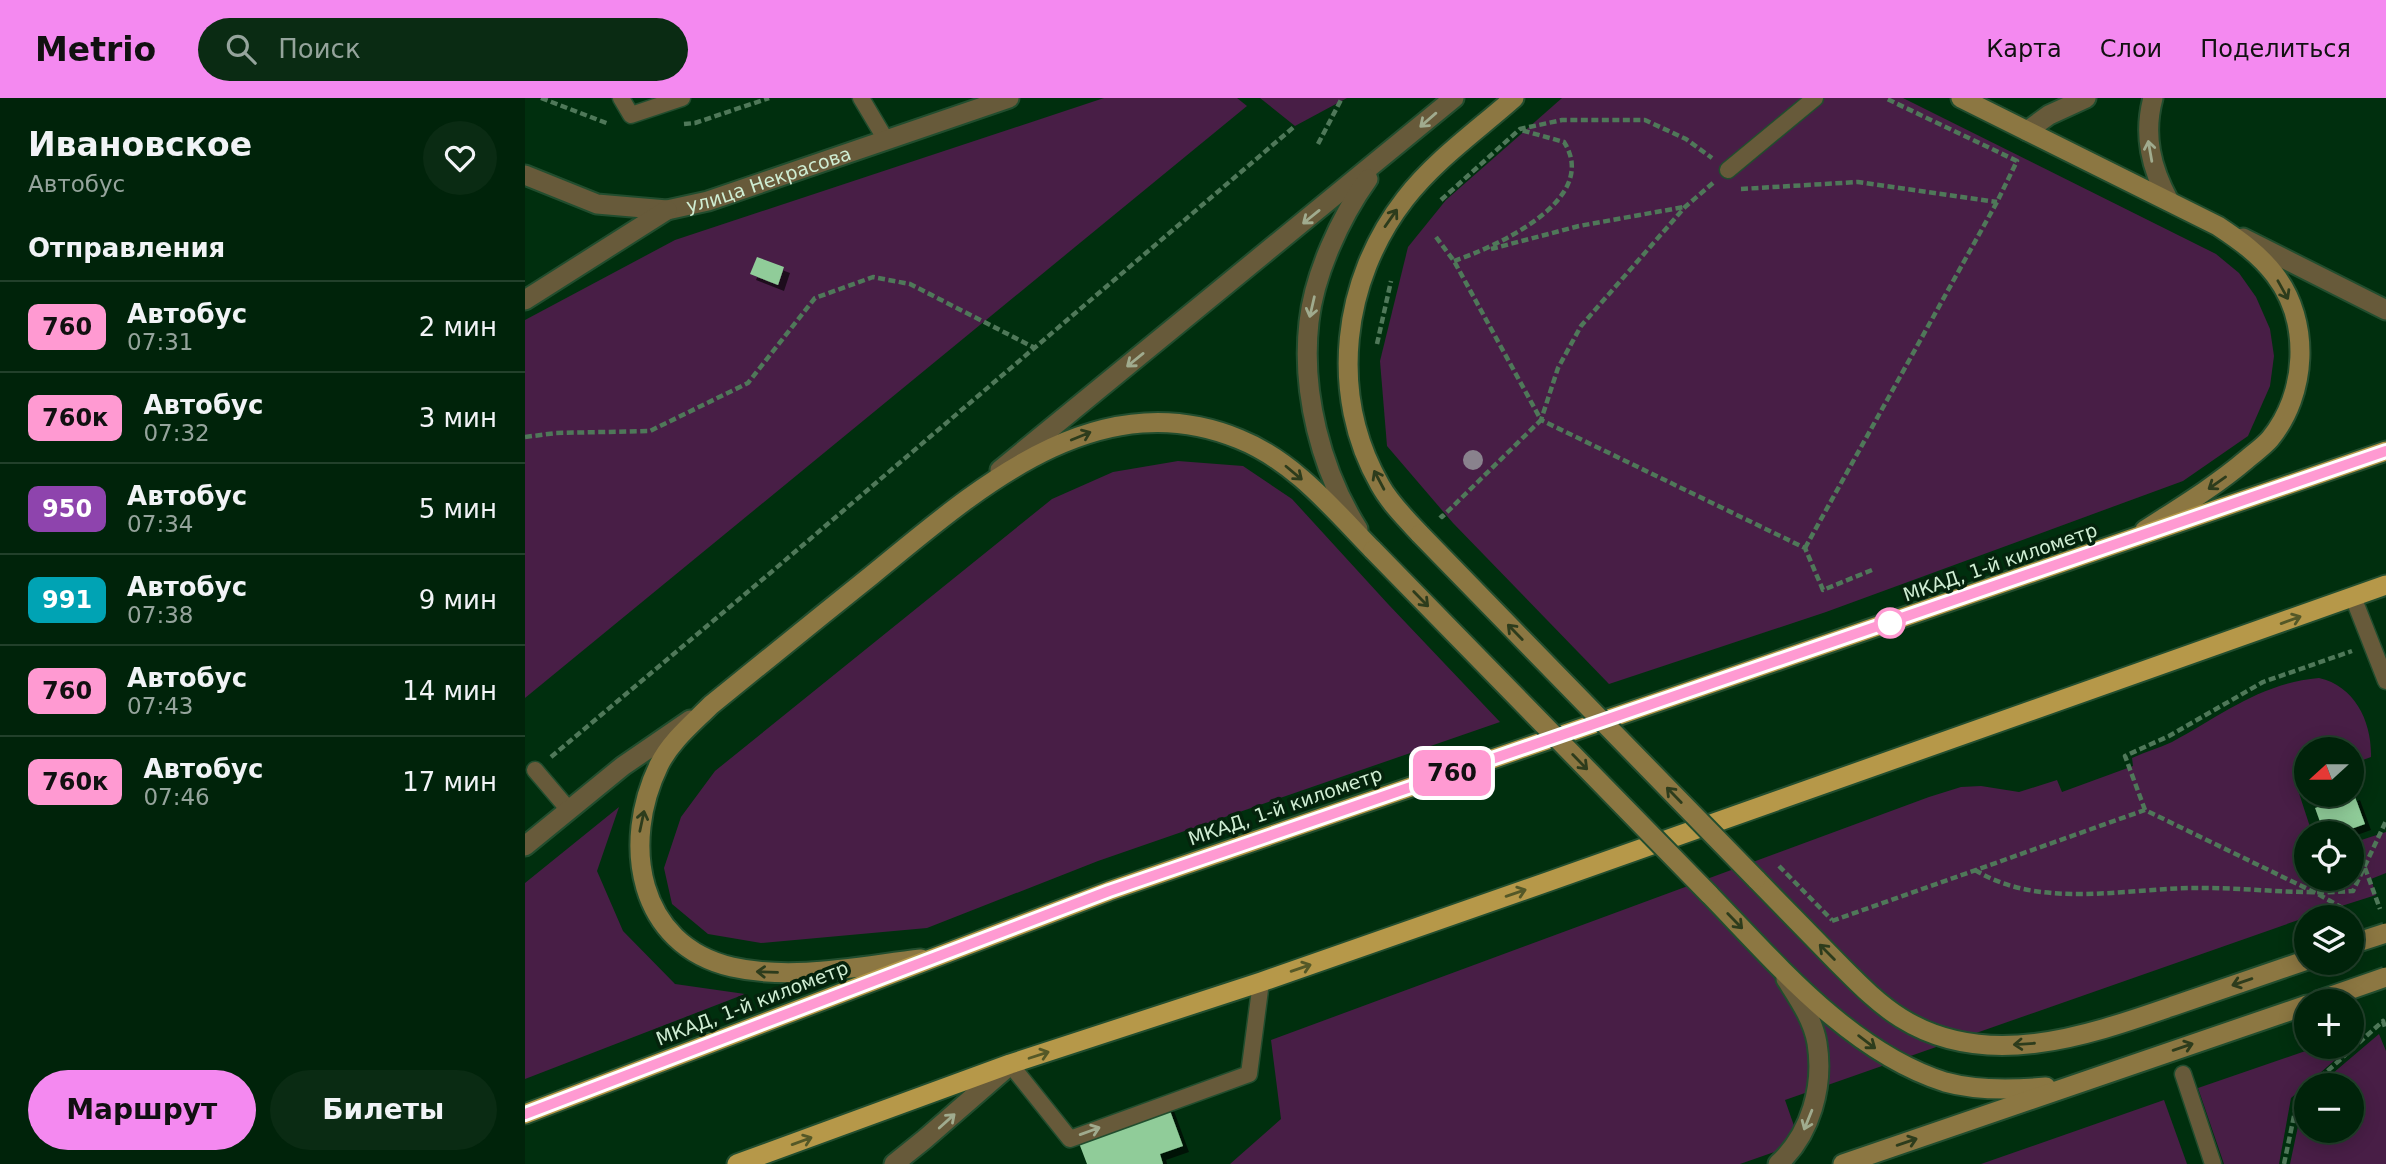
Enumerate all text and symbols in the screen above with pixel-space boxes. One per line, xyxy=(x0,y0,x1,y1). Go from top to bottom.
search box xyxy=(198,18,688,81)
text: Metrio xyxy=(35,30,156,69)
icon: search xyxy=(222,30,260,68)
text: Поиск xyxy=(278,34,361,64)
text: Карта xyxy=(1986,35,2062,63)
text: Слои xyxy=(2100,35,2162,63)
text: Поделиться xyxy=(2200,35,2351,63)
one-way arrow xyxy=(1419,112,1437,128)
button: heart xyxy=(423,121,497,195)
text: Ивановское xyxy=(28,125,252,164)
one-way arrow xyxy=(2143,140,2156,163)
street label: улица Некрасова xyxy=(684,142,854,216)
text: Автобус xyxy=(28,171,125,197)
one-way arrow xyxy=(1302,209,1320,224)
one-way arrow xyxy=(1384,209,1398,228)
text: Отправления xyxy=(28,233,225,263)
one-way arrow xyxy=(2277,279,2290,300)
one-way arrow xyxy=(1305,295,1319,318)
text: Автобус xyxy=(127,299,247,329)
text: 2 мин xyxy=(419,312,497,342)
text: 760 xyxy=(42,313,92,341)
text: 07:31 xyxy=(127,329,193,355)
one-way arrow xyxy=(1126,353,1144,368)
text: Автобус xyxy=(143,390,263,420)
text: 3 мин xyxy=(419,403,497,433)
text: 760к xyxy=(42,404,108,432)
text: 07:32 xyxy=(143,420,210,446)
one-way arrow xyxy=(1069,429,1091,442)
one-way arrow xyxy=(1285,465,1303,481)
one-way arrow xyxy=(1372,471,1386,491)
one-way arrow xyxy=(2208,476,2227,490)
text: Автобус xyxy=(127,481,247,511)
text: 5 мин xyxy=(419,494,497,524)
text: 950 xyxy=(42,495,92,523)
text: 07:34 xyxy=(127,511,193,537)
street label: МКАД, 1-й километр xyxy=(1900,518,2100,606)
text: Автобус xyxy=(127,572,247,602)
text: 9 мин xyxy=(419,585,497,615)
text: 991 xyxy=(42,586,92,614)
one-way arrow xyxy=(1413,590,1430,607)
text: 07:38 xyxy=(127,602,193,628)
unlabelled marker xyxy=(1875,608,1905,638)
one-way arrow xyxy=(2280,612,2302,625)
one-way arrow xyxy=(1507,624,1524,641)
text: Автобус xyxy=(127,663,247,693)
text: 14 мин xyxy=(402,676,497,706)
text: 760 xyxy=(42,677,92,705)
text: 07:43 xyxy=(127,693,193,719)
north arrow xyxy=(2294,737,2364,807)
map controls xyxy=(2294,737,2364,1143)
line badge: 760 xyxy=(1412,750,1492,796)
one-way arrow xyxy=(1571,753,1588,770)
text: Автобус xyxy=(143,754,263,784)
text: 760 xyxy=(1427,759,1477,787)
street label: МКАД, 1-й километр xyxy=(1185,762,1385,850)
text: 17 мин xyxy=(402,767,497,797)
text: 760к xyxy=(42,768,108,796)
text: 07:46 xyxy=(143,784,210,810)
one-way arrow xyxy=(1665,787,1682,804)
one-way arrow xyxy=(636,810,650,833)
button: locate xyxy=(2294,821,2364,891)
one-way arrow xyxy=(1504,886,1526,898)
button: layers xyxy=(2294,905,2364,975)
one-way arrow xyxy=(1727,912,1744,929)
one-way arrow xyxy=(1819,943,1836,960)
street label: МКАД, 1-й километр xyxy=(653,956,851,1050)
one-way arrow xyxy=(1289,961,1311,973)
one-way arrow xyxy=(756,965,779,978)
one-way arrow xyxy=(2231,976,2253,989)
button: + xyxy=(2294,989,2364,1059)
one-way arrow xyxy=(1857,1034,1876,1049)
one-way arrow xyxy=(2013,1038,2036,1051)
one-way arrow xyxy=(2171,1040,2193,1052)
one-way arrow xyxy=(1027,1048,1049,1060)
button: Маршрут xyxy=(28,1070,256,1150)
button: Билеты xyxy=(270,1070,497,1150)
button: − xyxy=(2294,1073,2364,1143)
one-way arrow xyxy=(1800,1109,1813,1131)
one-way arrow xyxy=(937,1113,955,1129)
one-way arrow xyxy=(1079,1124,1101,1136)
one-way arrow xyxy=(790,1133,812,1146)
one-way arrow xyxy=(1896,1135,1918,1147)

